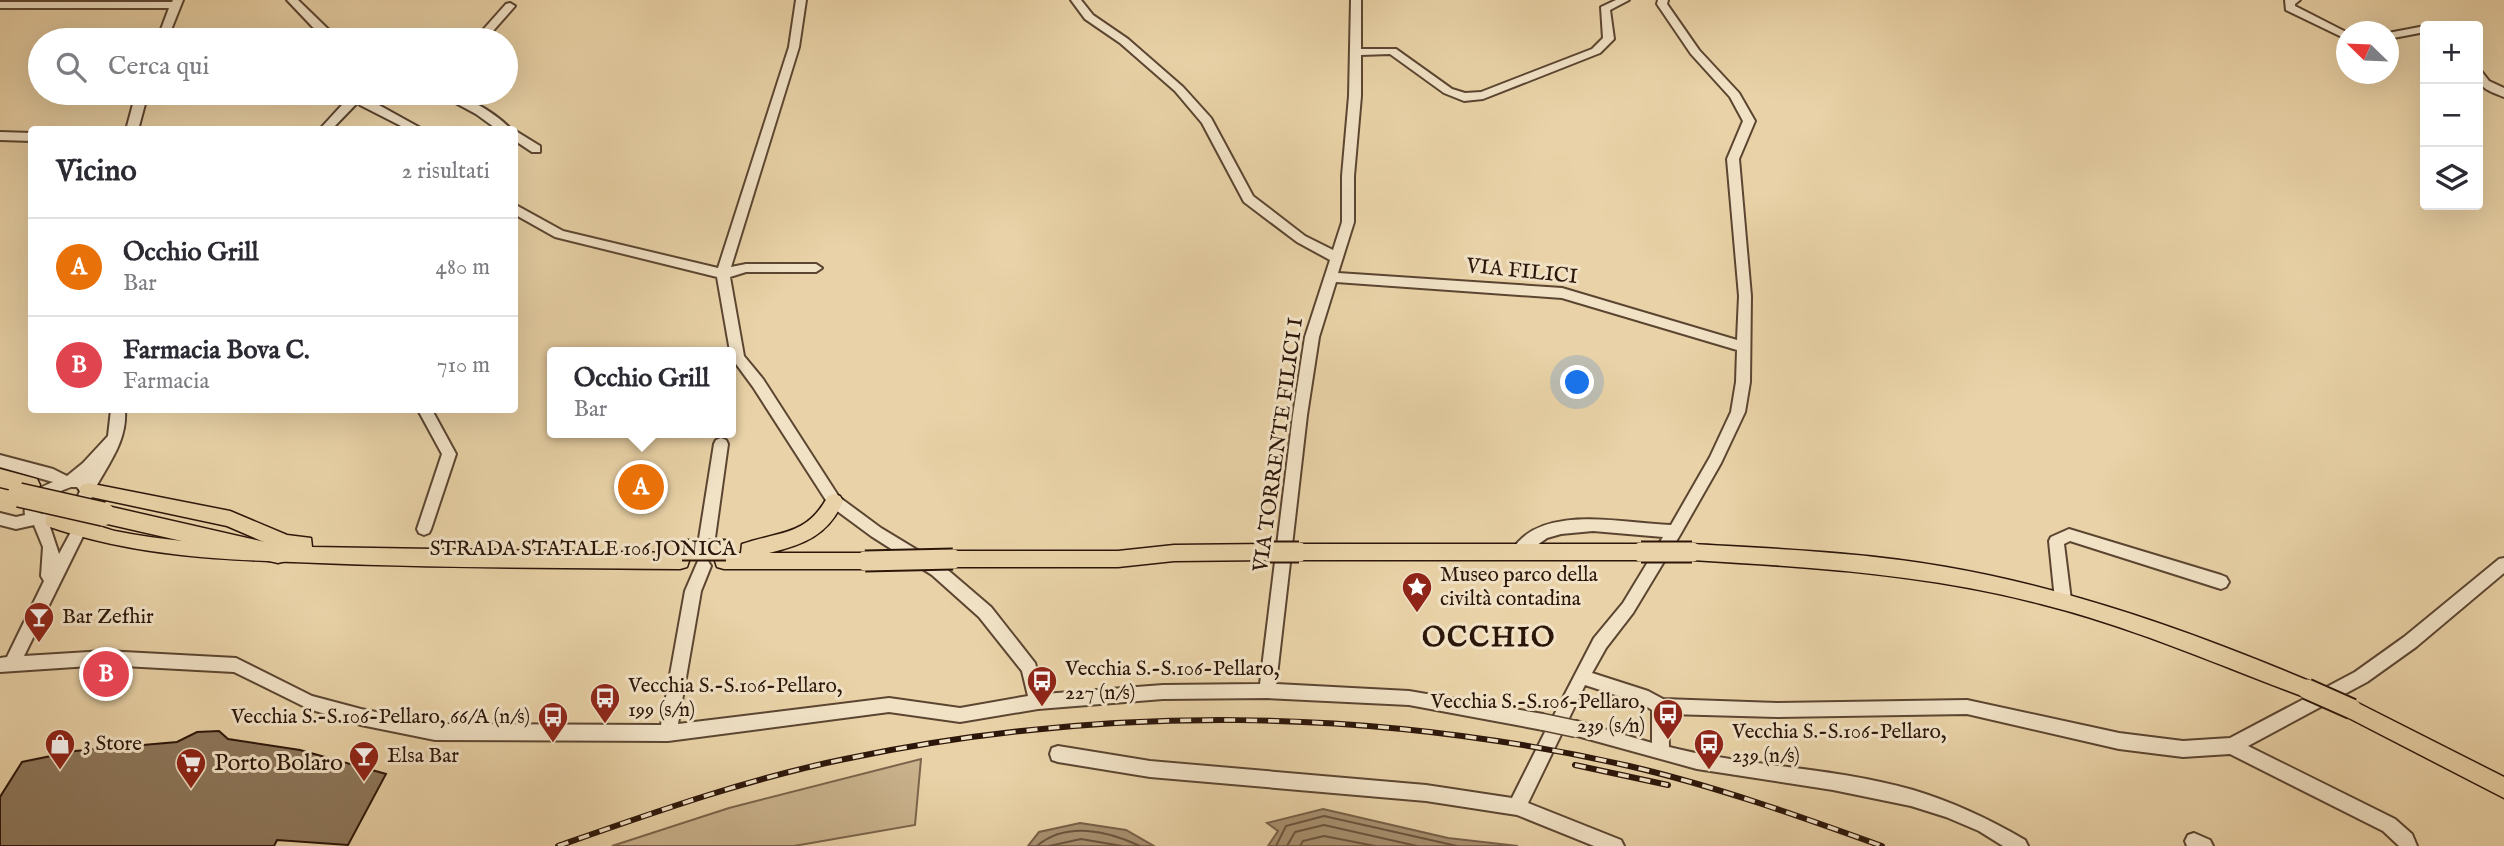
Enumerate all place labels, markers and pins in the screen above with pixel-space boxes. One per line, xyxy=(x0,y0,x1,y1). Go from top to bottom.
pin: A xyxy=(618,461,664,513)
place label: Museo parco della civiltà contadina xyxy=(1440,562,1599,613)
place icon: Museo parco della civiltà contadina xyxy=(1400,570,1434,614)
bar icon: Bar Zefhir xyxy=(22,600,56,644)
place label: Bar Zefhir xyxy=(62,604,154,631)
pin: B xyxy=(83,648,129,700)
place label: Vecchia S.-S.106-Pellaro, 227 (n/s) xyxy=(1064,656,1279,707)
bus stop icon: Vecchia S.-S.106-Pellaro, 227 (n/s) xyxy=(1025,664,1059,708)
place label: Vecchia S.-S.106-Pellaro, 199 (s/n) xyxy=(627,673,842,724)
bus stop icon: Vecchia S.-S.106-Pellaro, 199 (s/n) xyxy=(588,681,622,725)
place label: Vecchia S.-S.106-Pellaro, 239 (s/n) xyxy=(1430,689,1645,740)
bus stop icon: Vecchia S.-S.106-Pellaro, 239 (s/n) xyxy=(1651,697,1685,741)
bus stop icon: Vecchia S.-S.106-Pellaro, 66/A (n/s) xyxy=(536,700,570,744)
place label: Vecchia S.-S.106-Pellaro, 66/A (n/s) xyxy=(230,704,530,731)
place label: Vecchia S.-S.106-Pellaro, 239 (n/s) xyxy=(1731,719,1946,770)
shop icon: 3 Store xyxy=(43,727,77,771)
bus stop icon: Vecchia S.-S.106-Pellaro, 239 (n/s) xyxy=(1692,727,1726,771)
place label: 3 Store xyxy=(83,731,142,758)
bar icon: Elsa Bar xyxy=(347,739,381,783)
place label: Elsa Bar xyxy=(387,743,459,770)
supermarket icon: Porto Bolaro xyxy=(174,746,208,790)
place label: Porto Bolaro xyxy=(214,748,343,779)

